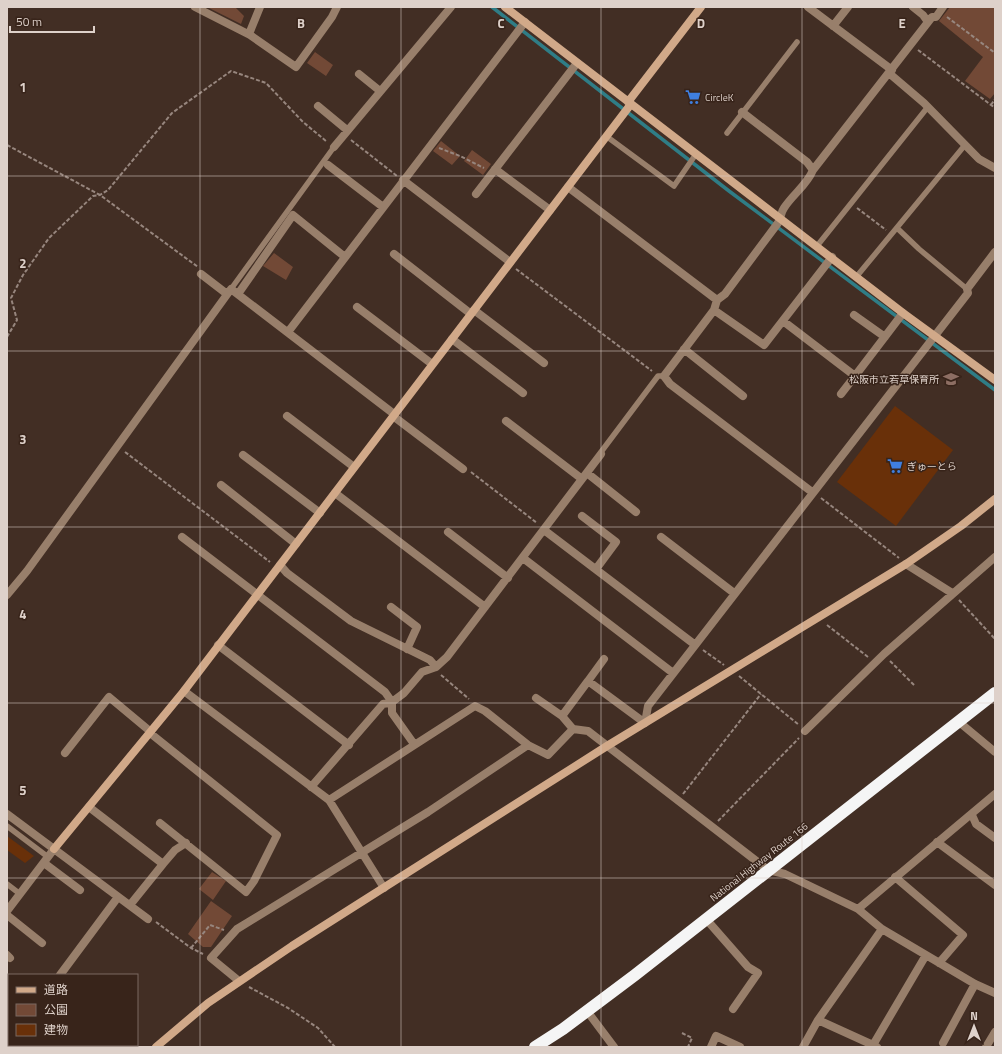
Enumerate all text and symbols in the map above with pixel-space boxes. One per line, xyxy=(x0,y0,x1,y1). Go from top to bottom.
scale bar xyxy=(10,8,94,34)
text: 50 m xyxy=(16,12,42,31)
text: B xyxy=(297,13,305,33)
text: C xyxy=(497,13,505,33)
text: D xyxy=(697,13,705,33)
text: E xyxy=(898,13,906,33)
text: 1 xyxy=(19,77,27,97)
supermarket icon: CircleK xyxy=(684,88,702,106)
place label: CircleK xyxy=(705,90,734,105)
text: 2 xyxy=(19,253,27,273)
school or university icon: 松阪市立若草保育所 xyxy=(942,370,960,388)
place label: 松阪市立若草保育所 xyxy=(849,372,939,387)
text: 3 xyxy=(19,429,27,449)
supermarket icon: ぎゅーとら xyxy=(886,457,904,475)
place label: ぎゅーとら xyxy=(907,459,957,474)
text: 4 xyxy=(19,604,27,624)
text: 5 xyxy=(19,780,27,800)
street label: National Highway Route 166 xyxy=(707,819,812,905)
legend xyxy=(8,974,138,1046)
text: 道路 xyxy=(44,980,68,999)
text: 公園 xyxy=(44,1000,68,1019)
north arrow xyxy=(954,1006,994,1046)
text: N xyxy=(970,1008,978,1024)
text: 建物 xyxy=(44,1020,68,1039)

